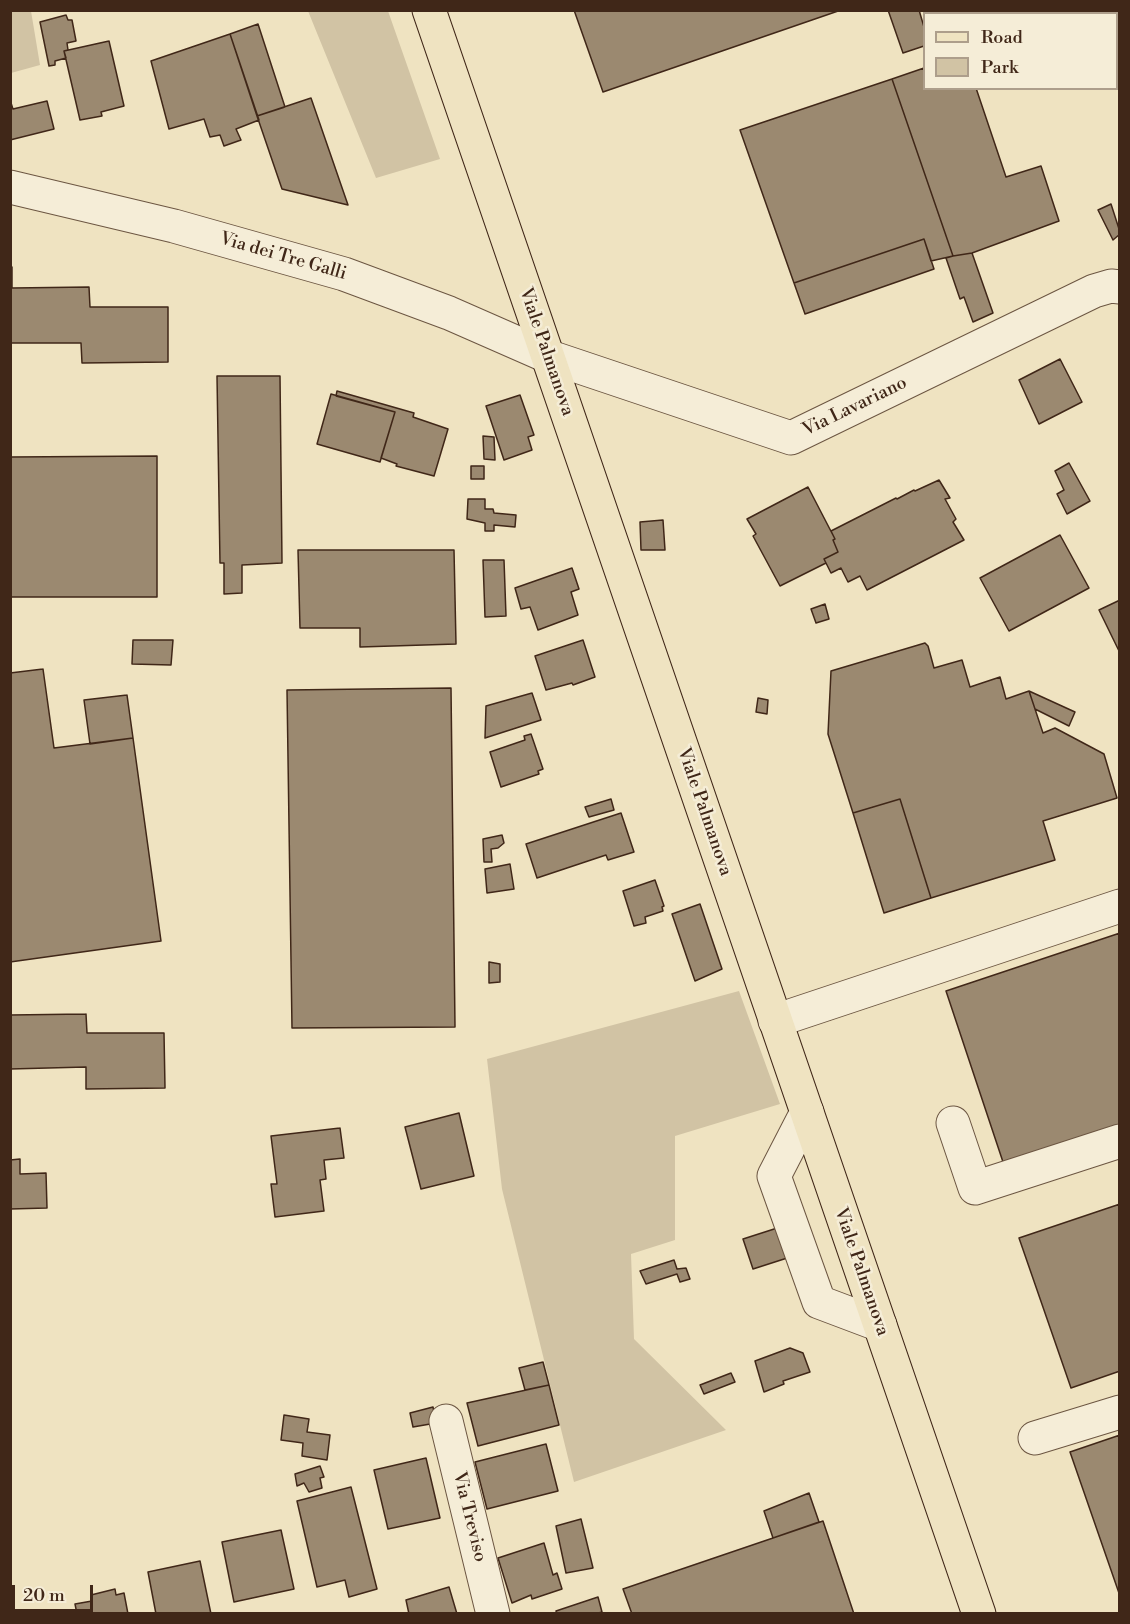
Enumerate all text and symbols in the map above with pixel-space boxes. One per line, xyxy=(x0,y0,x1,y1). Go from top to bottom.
legend xyxy=(923,12,1118,90)
text: Road xyxy=(981,26,1023,49)
text: Park xyxy=(981,56,1018,79)
street label: Via dei Tre Galli xyxy=(217,229,349,285)
street label: Viale Palmanova xyxy=(514,285,578,419)
street label: Via Lavariano xyxy=(799,372,911,442)
street label: Viale Palmanova xyxy=(672,745,736,879)
street label: Viale Palmanova xyxy=(829,1205,893,1339)
street label: Via Treviso xyxy=(447,1470,491,1564)
scale bar xyxy=(15,1573,96,1611)
text: 20 m xyxy=(23,1584,65,1607)

